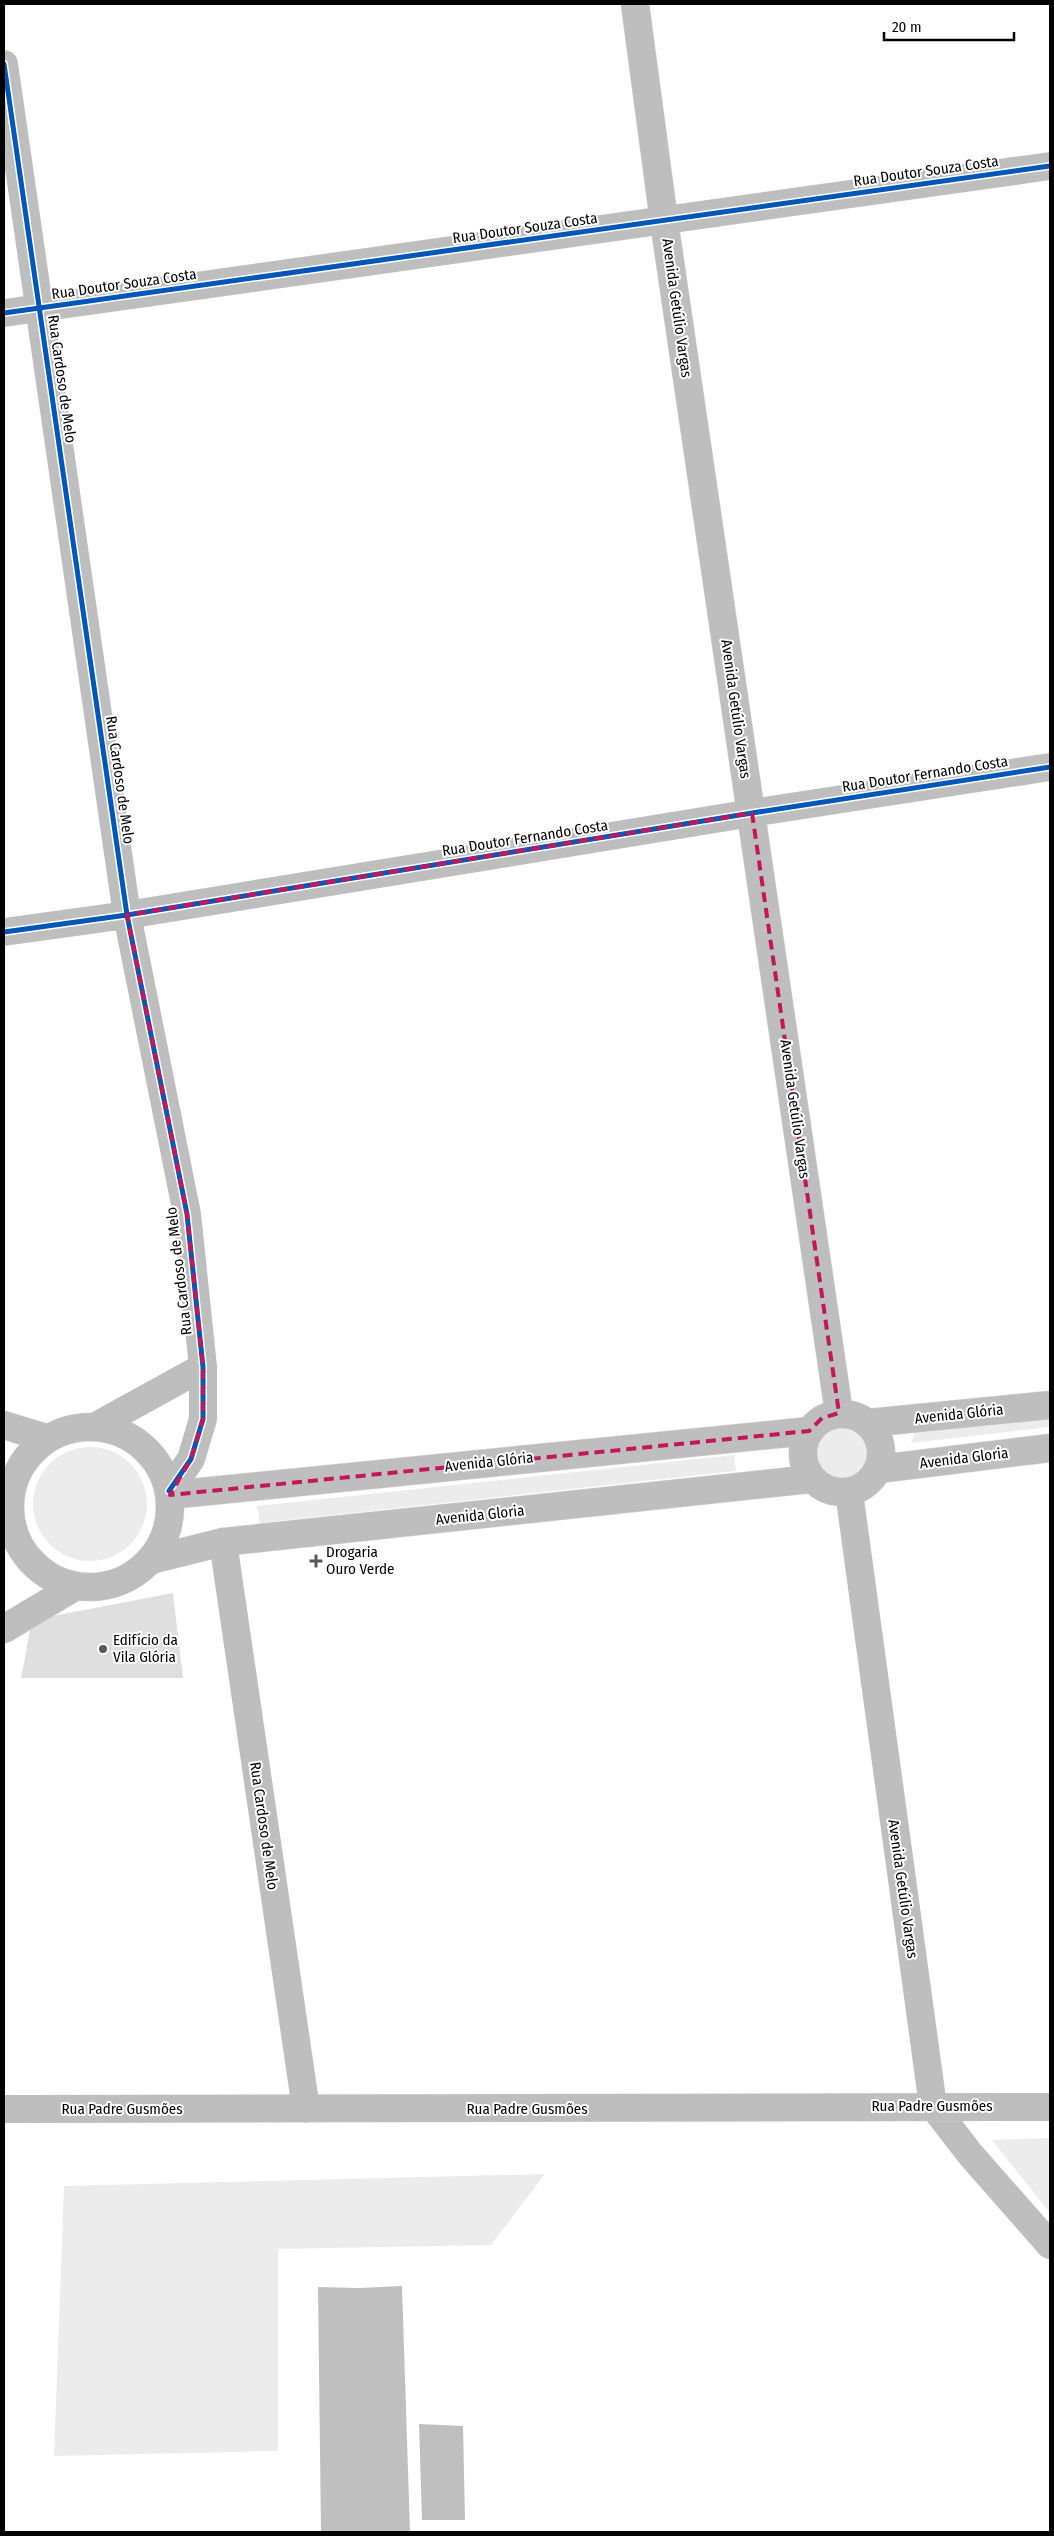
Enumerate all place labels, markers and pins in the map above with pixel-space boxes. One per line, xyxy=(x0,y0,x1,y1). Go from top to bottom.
place label: Drogaria Ouro Verde xyxy=(326,1543,394,1578)
marker: Drogaria Ouro Verde xyxy=(310,1555,322,1567)
place label: Edifício da Vila Glória xyxy=(113,1631,178,1666)
marker: Edifício da Vila Glória xyxy=(97,1643,109,1655)

